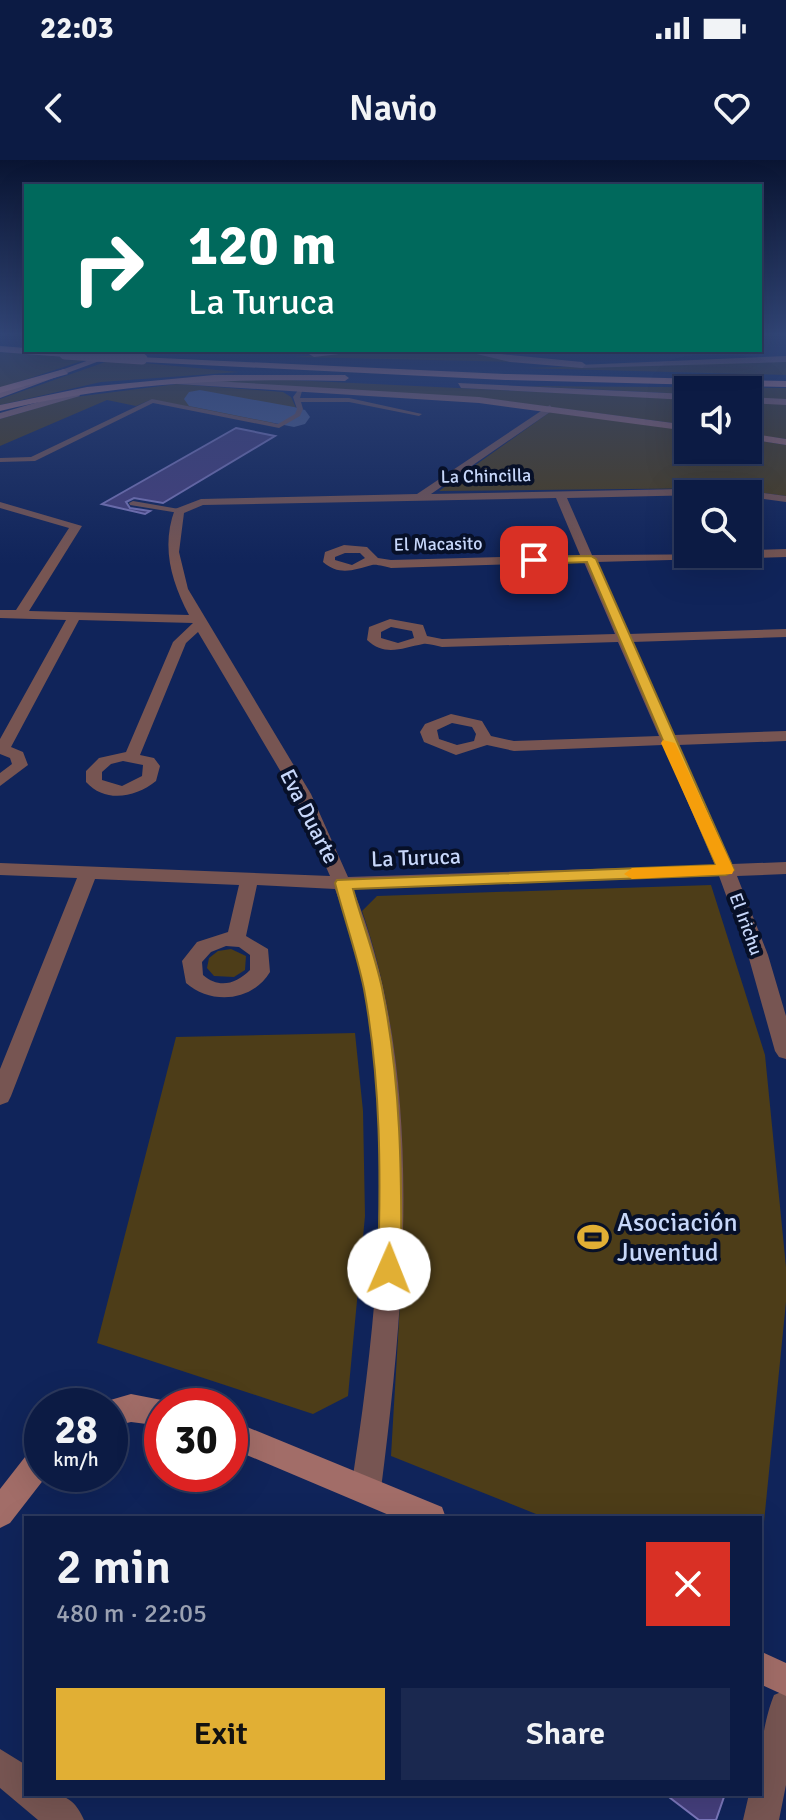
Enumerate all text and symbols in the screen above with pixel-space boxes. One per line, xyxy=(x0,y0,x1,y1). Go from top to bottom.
text: 22:03 xyxy=(40,10,114,47)
icon: back xyxy=(32,86,76,130)
text: Navio xyxy=(349,86,437,131)
icon: heart xyxy=(710,86,754,130)
text: 120 m xyxy=(188,211,336,280)
icon: right xyxy=(56,216,160,320)
text: La Turuca xyxy=(188,280,335,325)
map controls xyxy=(674,376,762,568)
button: sound xyxy=(674,376,762,464)
street label: La Chincilla xyxy=(440,464,532,488)
button: search xyxy=(674,480,762,568)
pin xyxy=(500,526,568,594)
street label: El Macasito xyxy=(393,532,483,556)
icon: arrive xyxy=(512,538,556,582)
street label: Eva Duarte xyxy=(274,764,345,868)
street label: La Turuca xyxy=(371,842,461,873)
street label: El Irichu xyxy=(725,890,767,958)
place label: Asociación Juventud xyxy=(617,1207,738,1269)
sports icon: Asociación Juventud xyxy=(576,1220,610,1254)
position arrow xyxy=(347,1227,431,1311)
speed limit sign: 30 xyxy=(144,1388,248,1492)
text: 28 xyxy=(54,1405,98,1455)
text: km/h xyxy=(53,1447,99,1472)
text: 2 min xyxy=(56,1538,171,1597)
button: close xyxy=(646,1542,730,1626)
text: 480 m · 22:05 xyxy=(56,1598,207,1630)
button: Exit xyxy=(56,1688,385,1780)
button: Share xyxy=(401,1688,730,1780)

